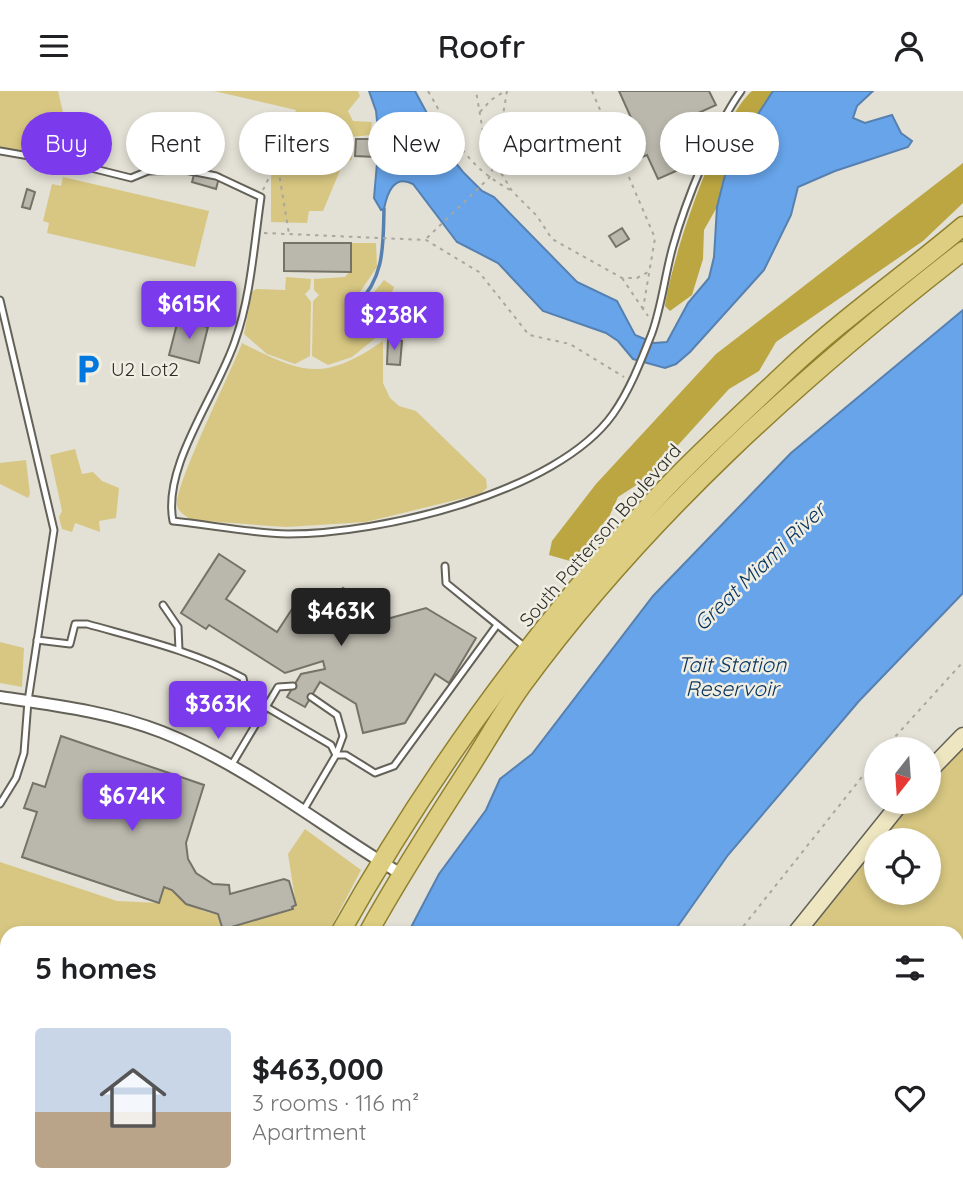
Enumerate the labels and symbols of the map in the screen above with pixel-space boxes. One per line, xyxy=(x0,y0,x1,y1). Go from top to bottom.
pin: $615K xyxy=(140,281,238,341)
pin: $238K xyxy=(345,293,443,352)
parking icon: U2 Lot2 xyxy=(71,352,105,386)
place label: U2 Lot2 xyxy=(111,357,179,381)
street label: South Patterson Boulevard xyxy=(514,438,686,632)
water label: Great Miami River xyxy=(688,495,833,636)
pin: $463K xyxy=(292,589,390,648)
water label: Tait Station Reservoir xyxy=(678,651,787,701)
pin: $363K xyxy=(169,681,267,741)
north arrow xyxy=(864,737,942,814)
pin: $674K xyxy=(83,773,181,833)

